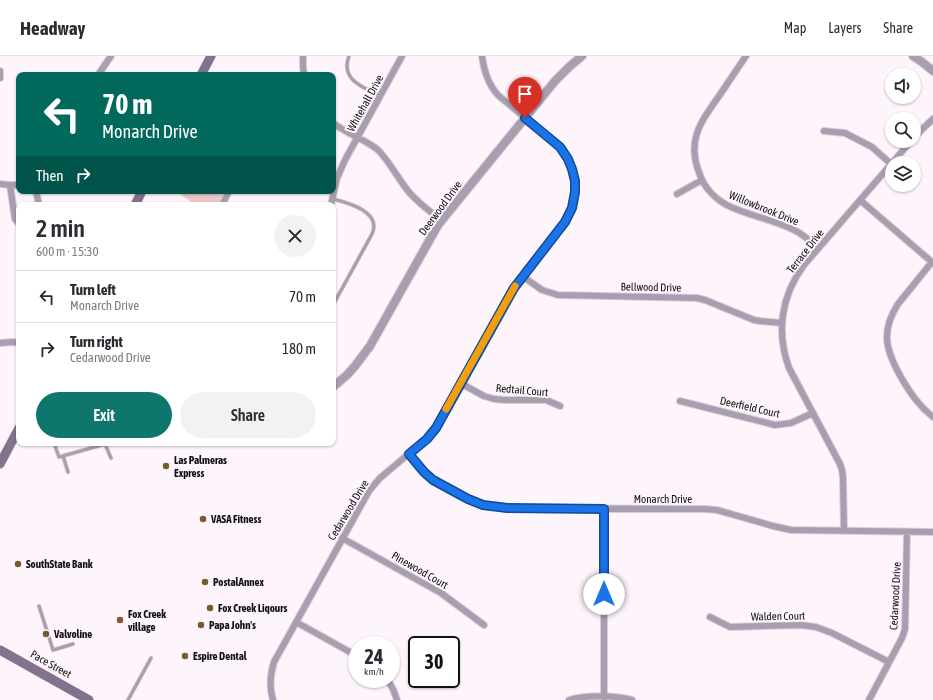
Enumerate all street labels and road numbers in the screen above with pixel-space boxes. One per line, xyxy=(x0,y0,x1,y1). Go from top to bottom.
street label: Whitehall Drive xyxy=(344,73,386,133)
street label: Deerwood Drive xyxy=(416,178,464,238)
street label: Willowbrook Drive xyxy=(727,189,801,227)
street label: Terrace Drive xyxy=(784,227,826,275)
street label: Bellwood Drive xyxy=(621,280,682,294)
street label: Redtail Court xyxy=(495,382,549,398)
street label: Deerfield Court xyxy=(719,394,781,420)
street label: Cedarwood Drive xyxy=(325,478,371,542)
street label: Monarch Drive xyxy=(634,493,692,505)
street label: Pinewood Court xyxy=(390,549,450,591)
street label: Cedarwood Drive xyxy=(887,562,903,630)
street label: Walden Court xyxy=(751,610,805,622)
street label: Pace Street xyxy=(28,648,74,680)

